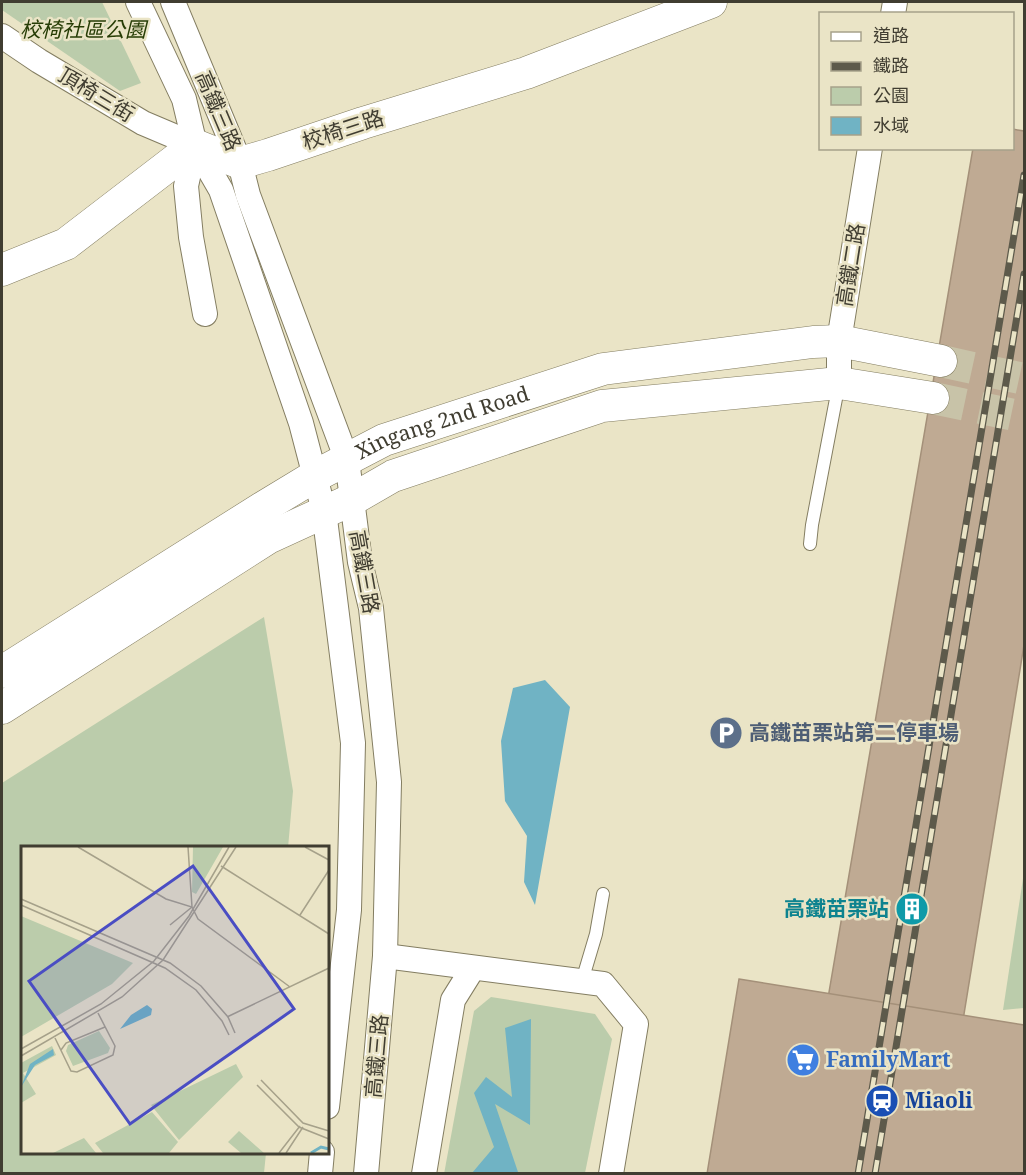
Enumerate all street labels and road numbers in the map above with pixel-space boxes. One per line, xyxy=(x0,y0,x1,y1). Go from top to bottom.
street label: 頂椅三街 xyxy=(53,61,140,128)
street label: 高鐵三路 xyxy=(190,66,248,155)
street label: 校椅三路 xyxy=(298,103,387,155)
street label: 高鐵二路 xyxy=(830,221,870,309)
street label: Xingang 2nd Road xyxy=(350,379,533,465)
street label: 高鐵三路 xyxy=(344,528,386,616)
street label: 高鐵三路 xyxy=(358,1013,394,1099)

